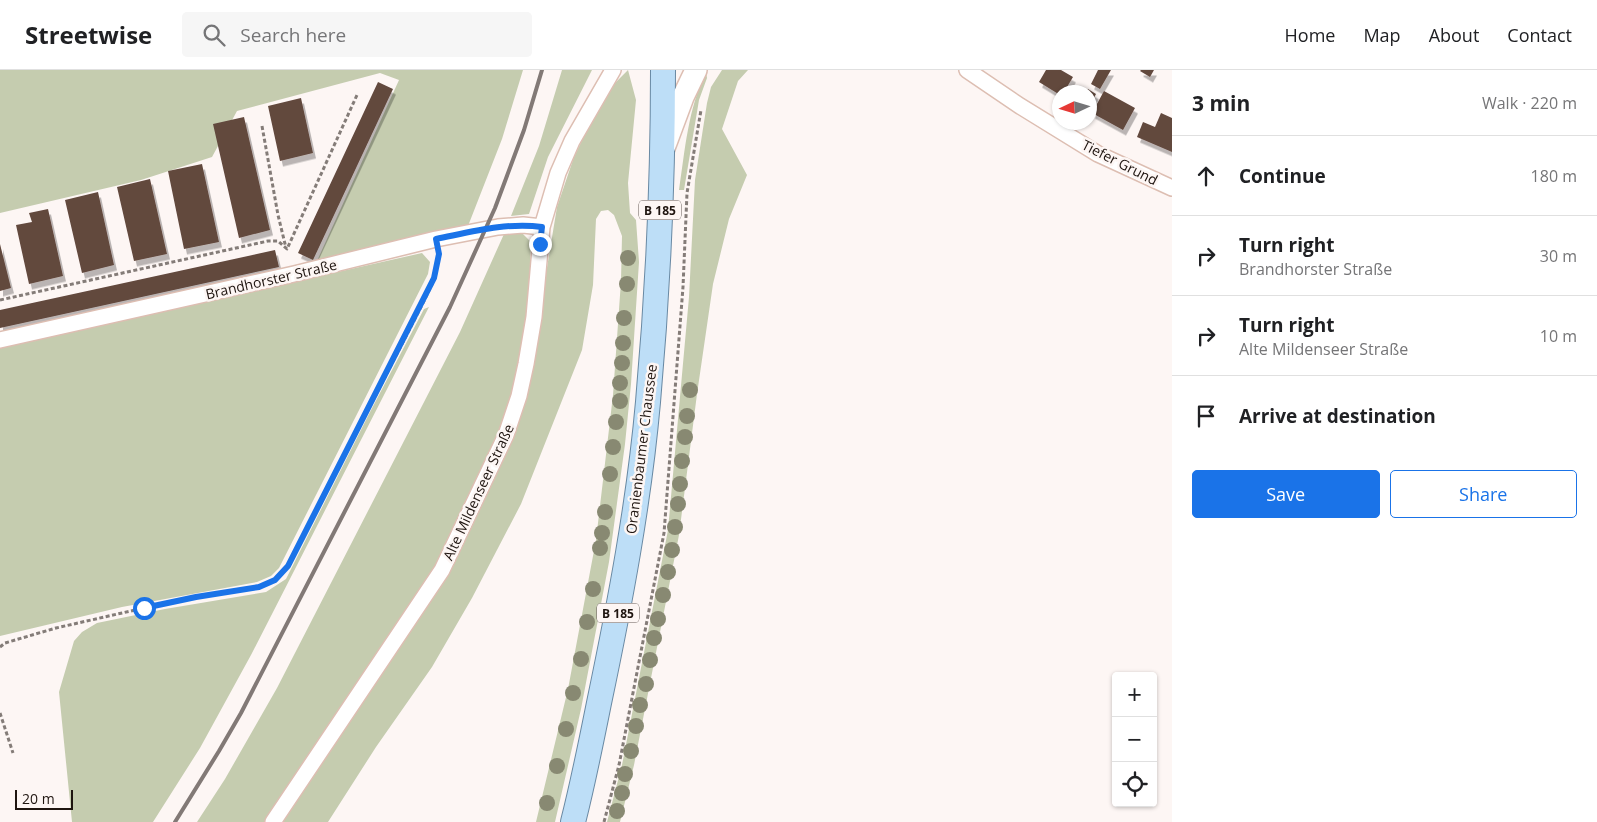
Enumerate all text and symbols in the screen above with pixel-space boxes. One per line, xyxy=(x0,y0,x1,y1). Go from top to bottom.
search box xyxy=(182,12,532,57)
text: Streetwise xyxy=(25,18,152,51)
icon: search xyxy=(200,21,228,49)
text: Search here xyxy=(240,22,346,48)
text: Home xyxy=(1285,23,1335,47)
text: Map xyxy=(1363,23,1401,47)
text: About xyxy=(1429,23,1479,47)
text: Contact xyxy=(1507,23,1572,47)
north arrow xyxy=(1052,85,1097,130)
text: 3 min xyxy=(1192,89,1250,117)
text: Walk · 220 m xyxy=(1482,92,1577,114)
street label: Tiefer Grund xyxy=(1079,135,1161,189)
icon: ahead xyxy=(1192,162,1220,190)
text: Continue xyxy=(1239,163,1326,189)
text: 180 m xyxy=(1531,165,1577,187)
road number: B 185 xyxy=(639,200,681,220)
text: Turn right xyxy=(1239,232,1334,258)
route end xyxy=(529,233,552,256)
icon: right xyxy=(1192,242,1220,270)
text: 30 m xyxy=(1540,245,1577,267)
street label: Brandhorster Straße xyxy=(204,255,339,303)
text: Brandhorster Straße xyxy=(1239,258,1392,280)
text: Turn right xyxy=(1239,312,1334,338)
icon: right xyxy=(1192,322,1220,350)
text: 10 m xyxy=(1540,325,1577,347)
text: Alte Mildenseer Straße xyxy=(1239,338,1408,360)
street label: Oranienbaumer Chaussee xyxy=(621,363,661,535)
icon: arrive xyxy=(1192,402,1220,430)
text: Arrive at destination xyxy=(1239,403,1436,429)
street label: Alte Mildenseer Straße xyxy=(438,421,518,563)
button: Save xyxy=(1192,470,1380,518)
button: Share xyxy=(1390,470,1577,518)
route start xyxy=(133,597,156,620)
road number: B 185 xyxy=(597,604,639,622)
map controls xyxy=(1112,672,1157,807)
button: + xyxy=(1112,672,1157,717)
button: − xyxy=(1112,717,1157,762)
button: locate xyxy=(1112,762,1157,807)
scale bar xyxy=(15,787,72,810)
text: 20 m xyxy=(22,789,55,808)

